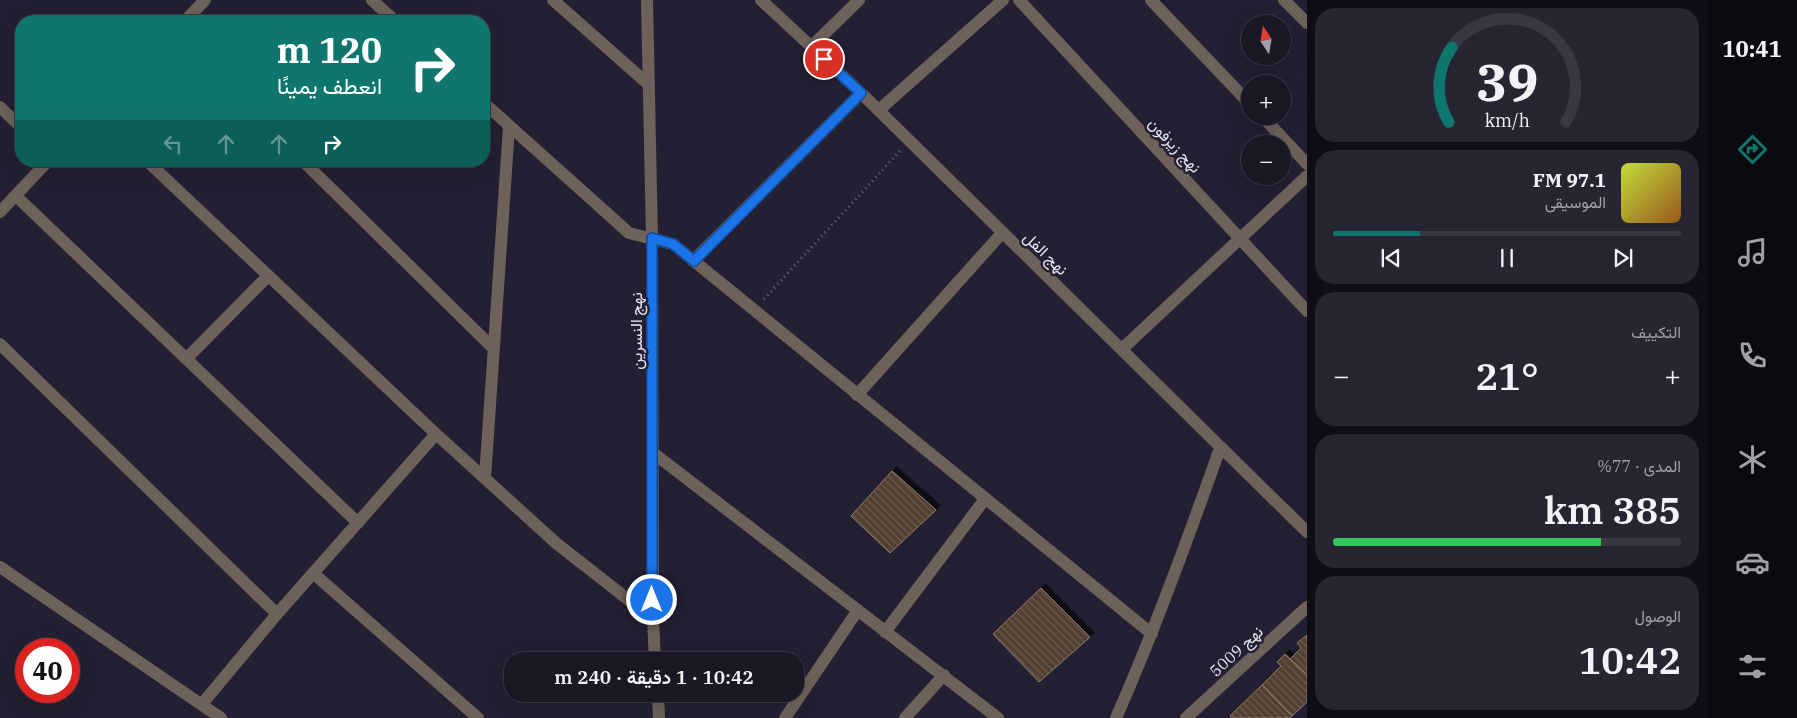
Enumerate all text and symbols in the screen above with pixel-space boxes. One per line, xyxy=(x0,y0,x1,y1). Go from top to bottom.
north arrow xyxy=(1241,15,1291,65)
map controls xyxy=(1241,15,1291,185)
text: 120 m xyxy=(277,27,382,73)
text: 10:41 xyxy=(1722,34,1782,63)
icon: right xyxy=(400,35,465,100)
pin xyxy=(803,38,845,80)
icon: arrive xyxy=(810,45,838,73)
text: 39 xyxy=(1476,48,1538,115)
text: انعطف يمينًا xyxy=(277,71,382,100)
button: + xyxy=(1241,75,1291,125)
text: km/h xyxy=(1484,109,1530,132)
street label: نهج زيزفون xyxy=(1143,113,1206,178)
icon: left xyxy=(159,130,187,158)
icon: ahead xyxy=(212,130,240,158)
icon: ahead xyxy=(265,130,293,158)
icon: right xyxy=(318,130,346,158)
icon: directions xyxy=(1735,132,1770,167)
button: − xyxy=(1241,135,1291,185)
text: 97.1 FM xyxy=(1533,168,1606,192)
text: الموسيقى xyxy=(1545,192,1606,212)
street label: نهج الفل xyxy=(1018,227,1072,280)
icon: music xyxy=(1735,235,1770,270)
icon: previous xyxy=(1377,244,1405,272)
icon: pause xyxy=(1493,244,1521,272)
icon: next xyxy=(1609,244,1637,272)
street label: نهج النسرين xyxy=(626,292,648,370)
text: التكييف xyxy=(1631,322,1681,342)
icon: phone xyxy=(1735,338,1770,373)
text: 21° xyxy=(1475,351,1539,400)
text: − xyxy=(1333,357,1350,394)
text: + xyxy=(1664,357,1681,394)
icon: climate xyxy=(1735,442,1770,477)
text: المدى · 77% xyxy=(1597,456,1681,476)
text: 385 km xyxy=(1544,485,1681,534)
icon: car xyxy=(1735,545,1770,580)
position arrow xyxy=(625,573,677,625)
text: الوصول xyxy=(1635,606,1681,626)
street label: نهج 5009 xyxy=(1205,621,1268,682)
text: 10:42 xyxy=(1578,635,1681,684)
speed limit sign: 40 xyxy=(15,638,80,703)
icon: filters xyxy=(1735,649,1770,684)
text: 10:42 · 1 دقيقة · 240 m xyxy=(554,665,754,689)

